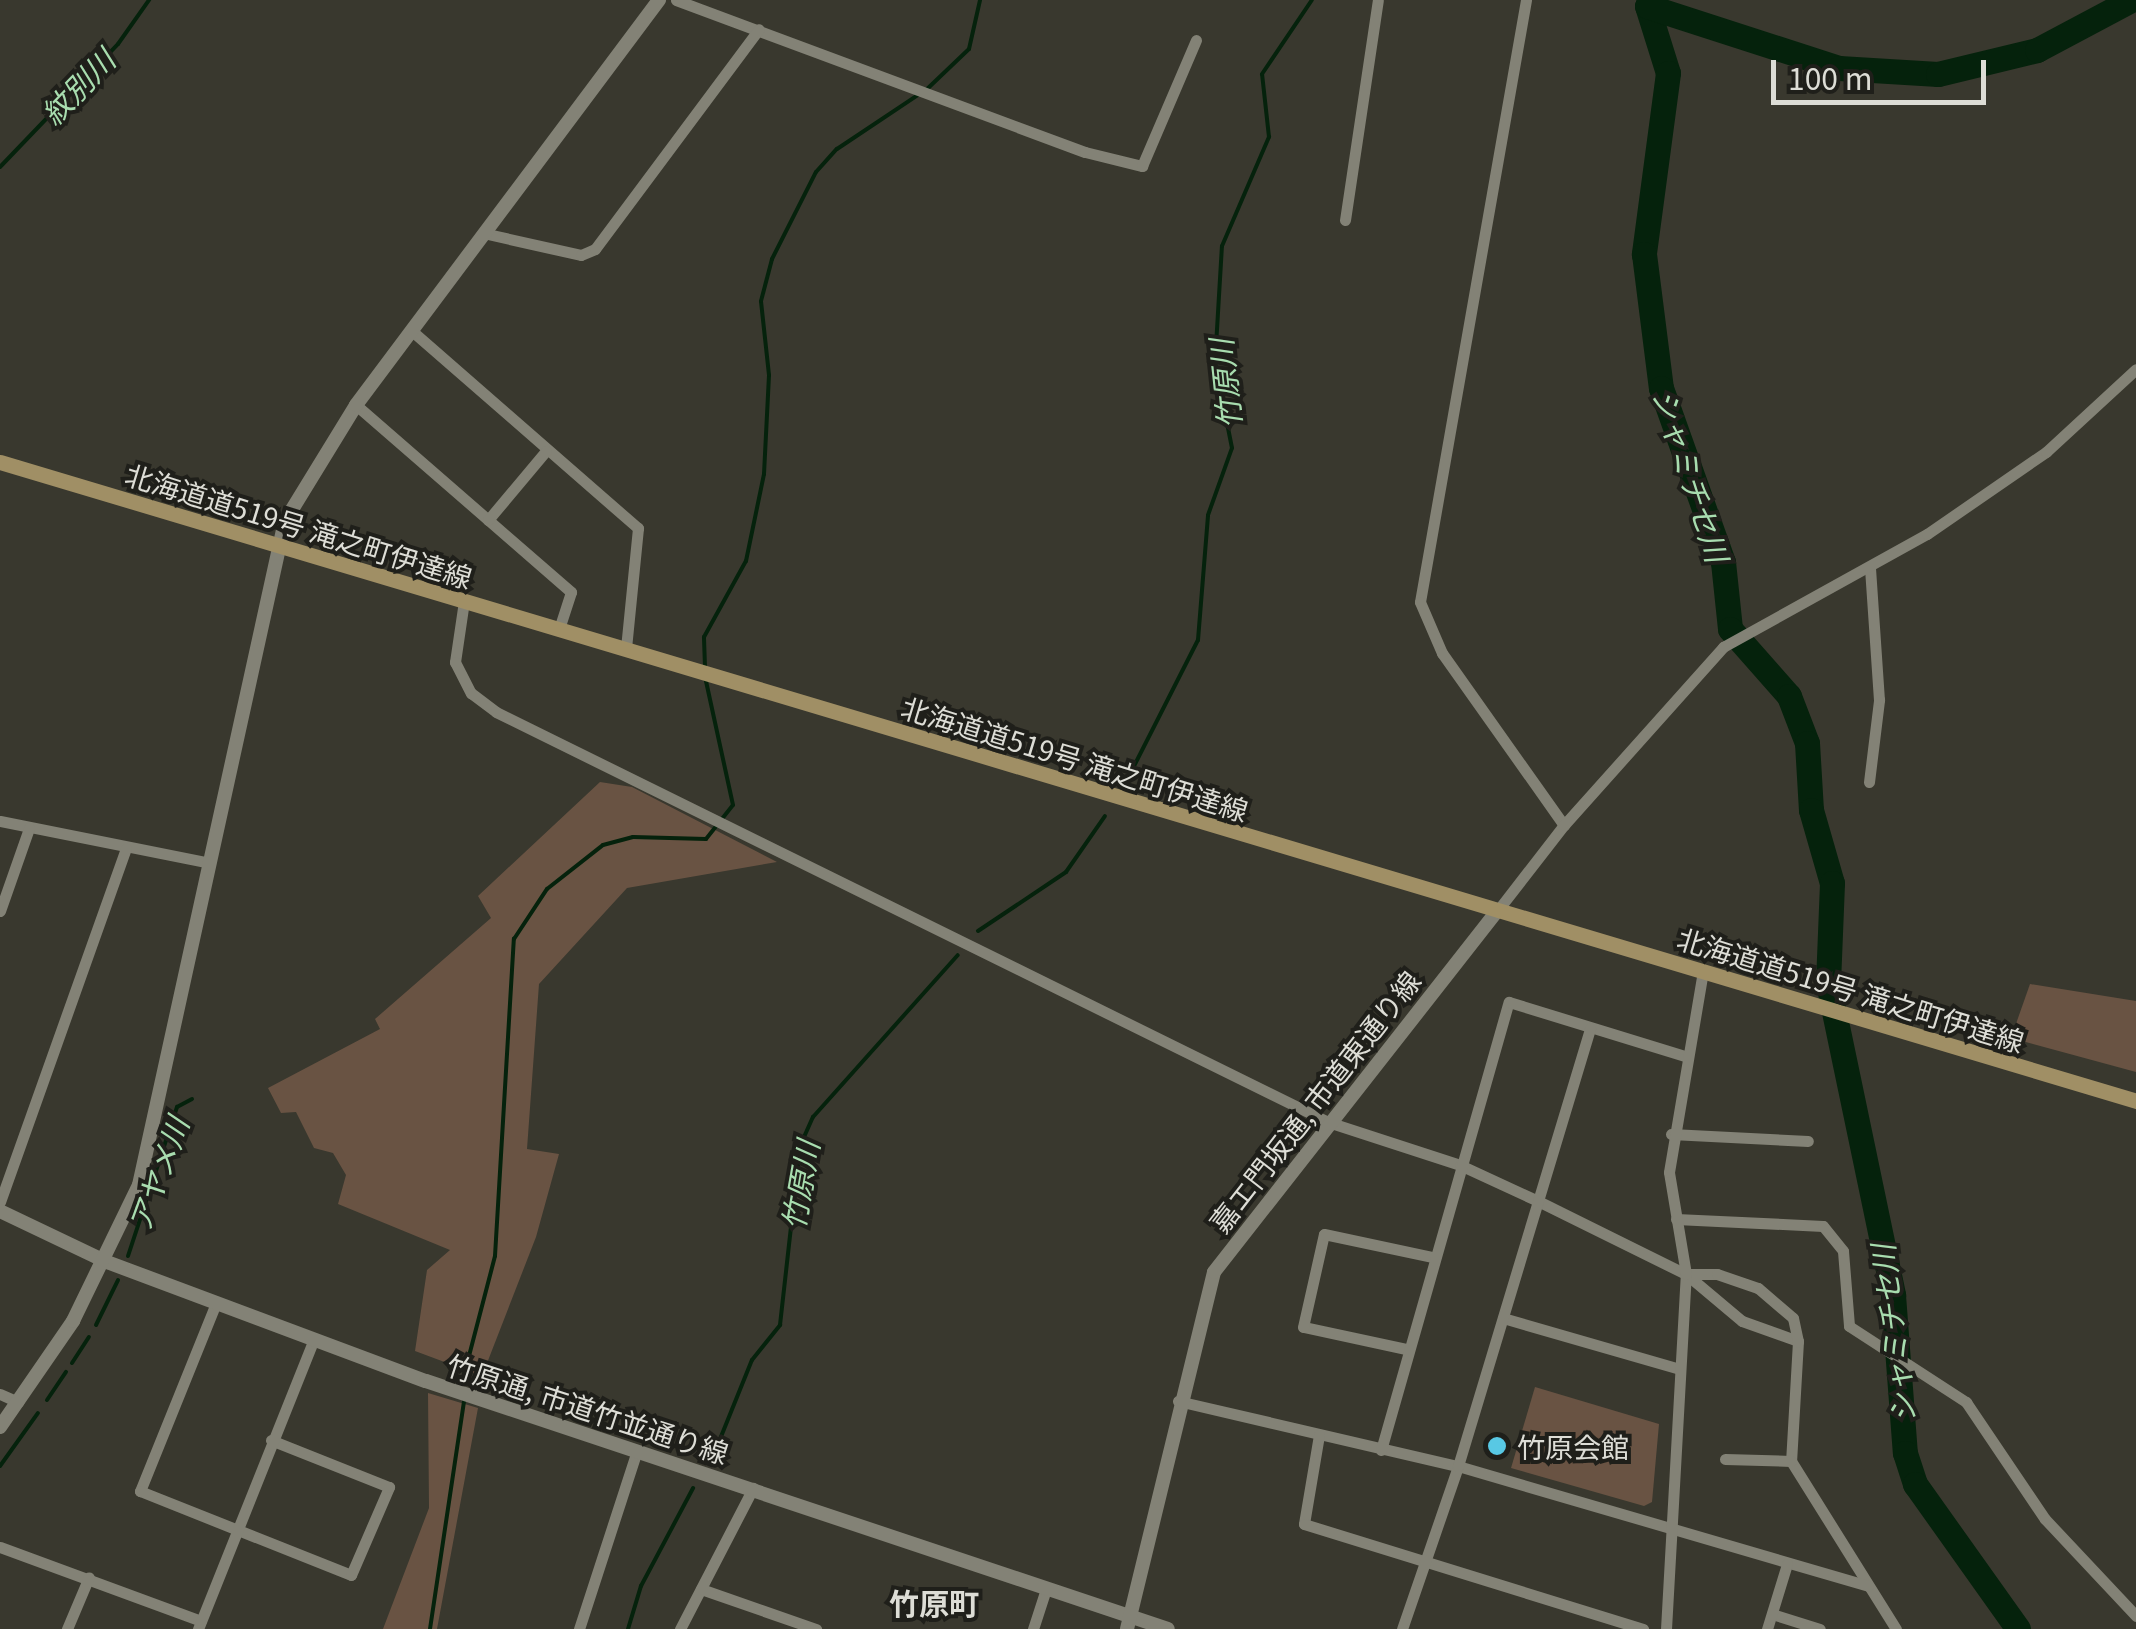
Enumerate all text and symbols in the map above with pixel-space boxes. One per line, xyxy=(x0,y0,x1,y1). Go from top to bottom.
scale bar xyxy=(1776,40,1991,102)
water label: 紋別川 xyxy=(33,41,121,131)
text: 100 m xyxy=(1788,55,1872,99)
water label: 竹原川 xyxy=(1201,337,1247,431)
water label: シャミチセ川 xyxy=(1647,384,1737,566)
street label: 北海道道519号 滝之町伊達線 xyxy=(122,456,476,594)
street label: 北海道道519号 滝之町伊達線 xyxy=(898,689,1252,827)
street label: 北海道道519号 滝之町伊達線 xyxy=(1674,920,2028,1058)
street label: 嘉エ門坂通, 市道東通り線 xyxy=(1202,964,1426,1238)
water label: アヤメ川 xyxy=(120,1111,194,1237)
water label: 竹原川 xyxy=(773,1138,825,1232)
water label: シャミチセ川 xyxy=(1863,1242,1921,1426)
street label: 竹原通, 市道竹並通り線 xyxy=(443,1347,733,1469)
place label: 竹原会館 xyxy=(1517,1429,1629,1463)
marker: 竹原会館 xyxy=(1486,1435,1508,1457)
district label: 竹原町 xyxy=(889,1584,979,1620)

